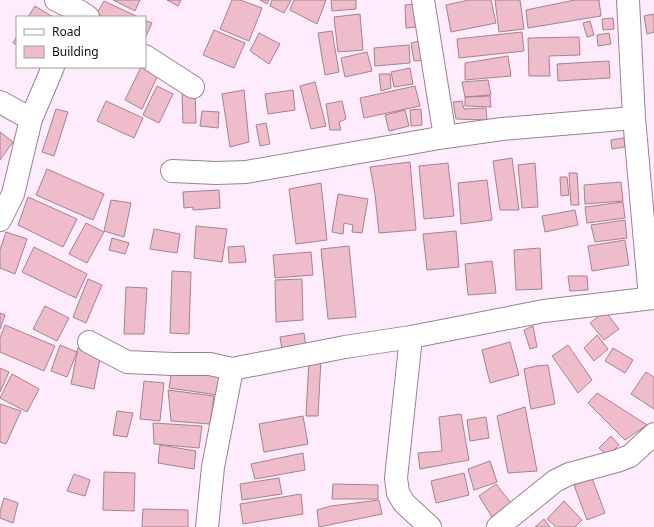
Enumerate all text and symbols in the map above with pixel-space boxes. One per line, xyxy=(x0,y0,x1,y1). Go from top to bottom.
legend xyxy=(16,16,146,68)
text: Road xyxy=(52,23,81,40)
text: Building xyxy=(52,43,99,60)

